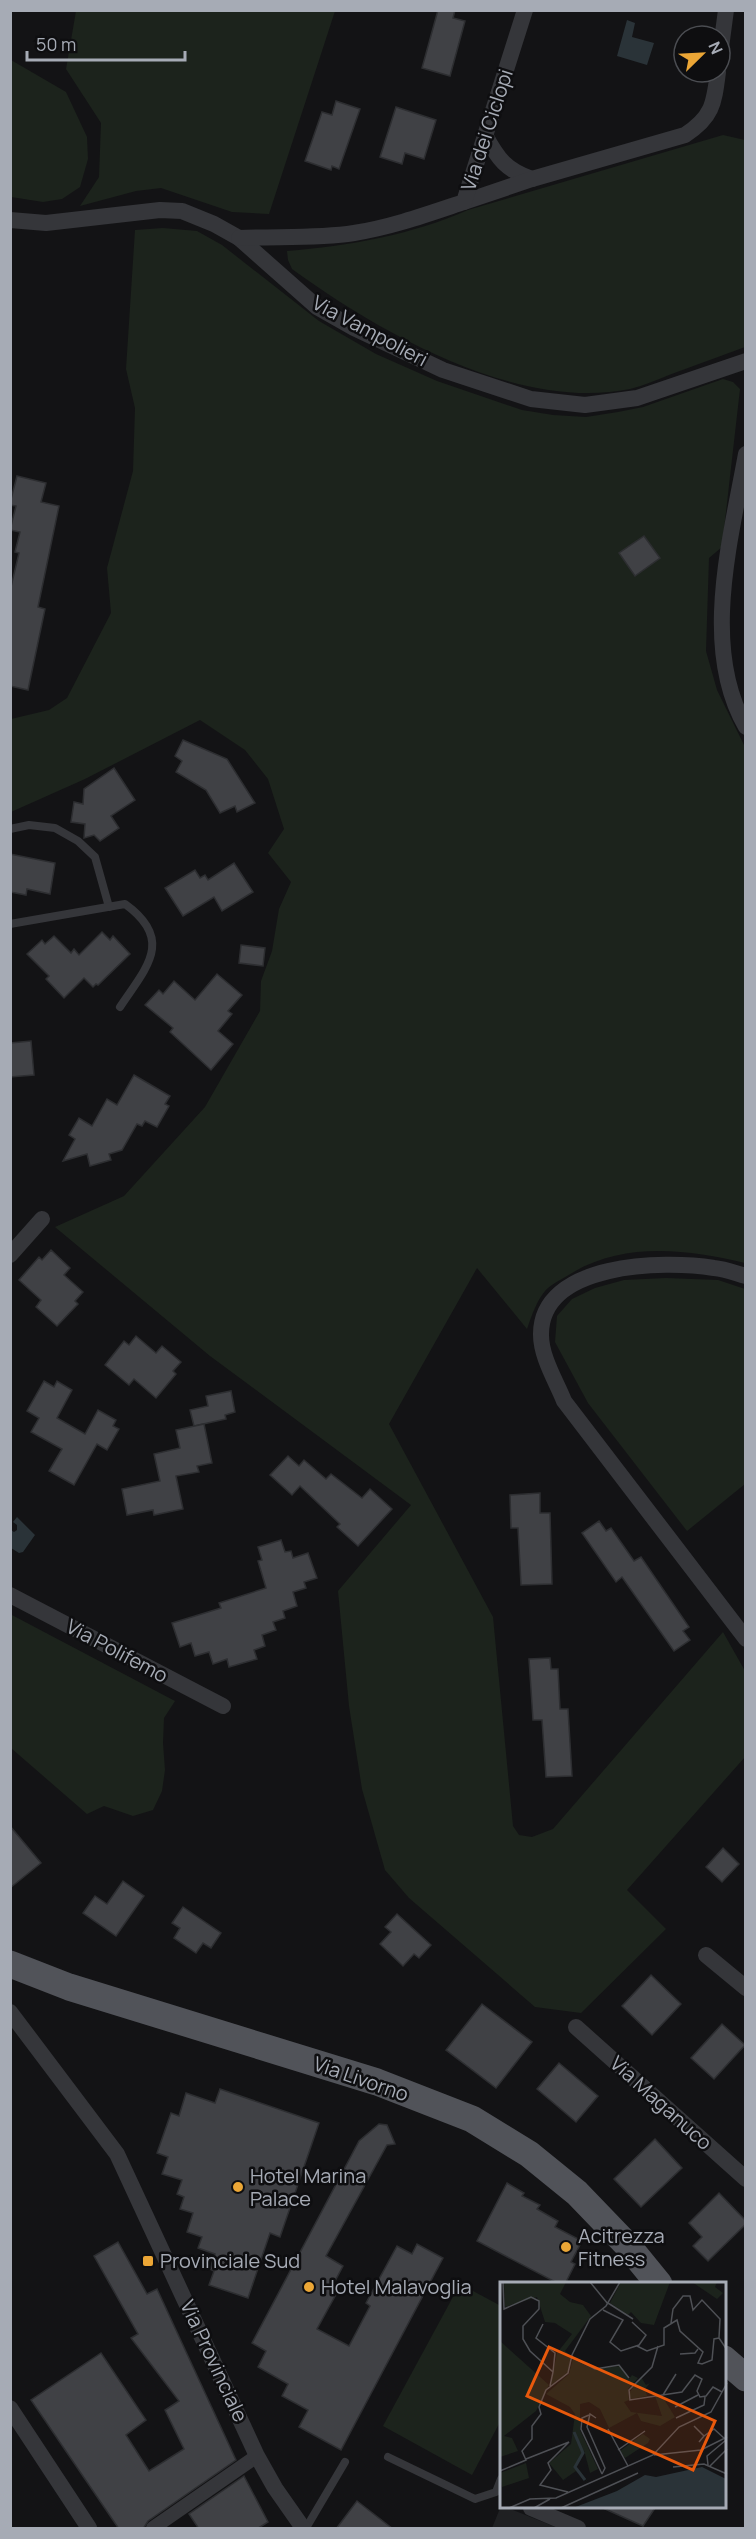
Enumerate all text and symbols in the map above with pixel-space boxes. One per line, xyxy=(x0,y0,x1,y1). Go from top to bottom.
scale bar xyxy=(27,24,184,62)
north arrow xyxy=(672,24,732,84)
text: 50 m xyxy=(36,32,76,56)
text: N xyxy=(703,38,728,58)
street label: Via dei Ciclopi xyxy=(454,66,519,194)
street label: Via Vampolieri xyxy=(308,289,433,372)
street label: Via Polifemo xyxy=(62,1612,173,1689)
street label: Via Livorno xyxy=(310,2050,412,2107)
street label: Via Maganuco xyxy=(604,2050,718,2156)
place label: Hotel Marina Palace xyxy=(250,2162,366,2212)
marker: Hotel Marina Palace xyxy=(231,2180,245,2194)
place label: Acitrezza Fitness xyxy=(578,2222,665,2272)
marker: Acitrezza Fitness xyxy=(559,2240,573,2254)
place label: Provinciale Sud xyxy=(160,2247,300,2274)
marker: Provinciale Sud xyxy=(141,2254,155,2268)
place label: Hotel Malavoglia xyxy=(321,2273,472,2300)
marker: Hotel Malavoglia xyxy=(302,2280,316,2294)
inset map xyxy=(500,2282,726,2509)
street label: Via Provinciale xyxy=(174,2295,254,2426)

